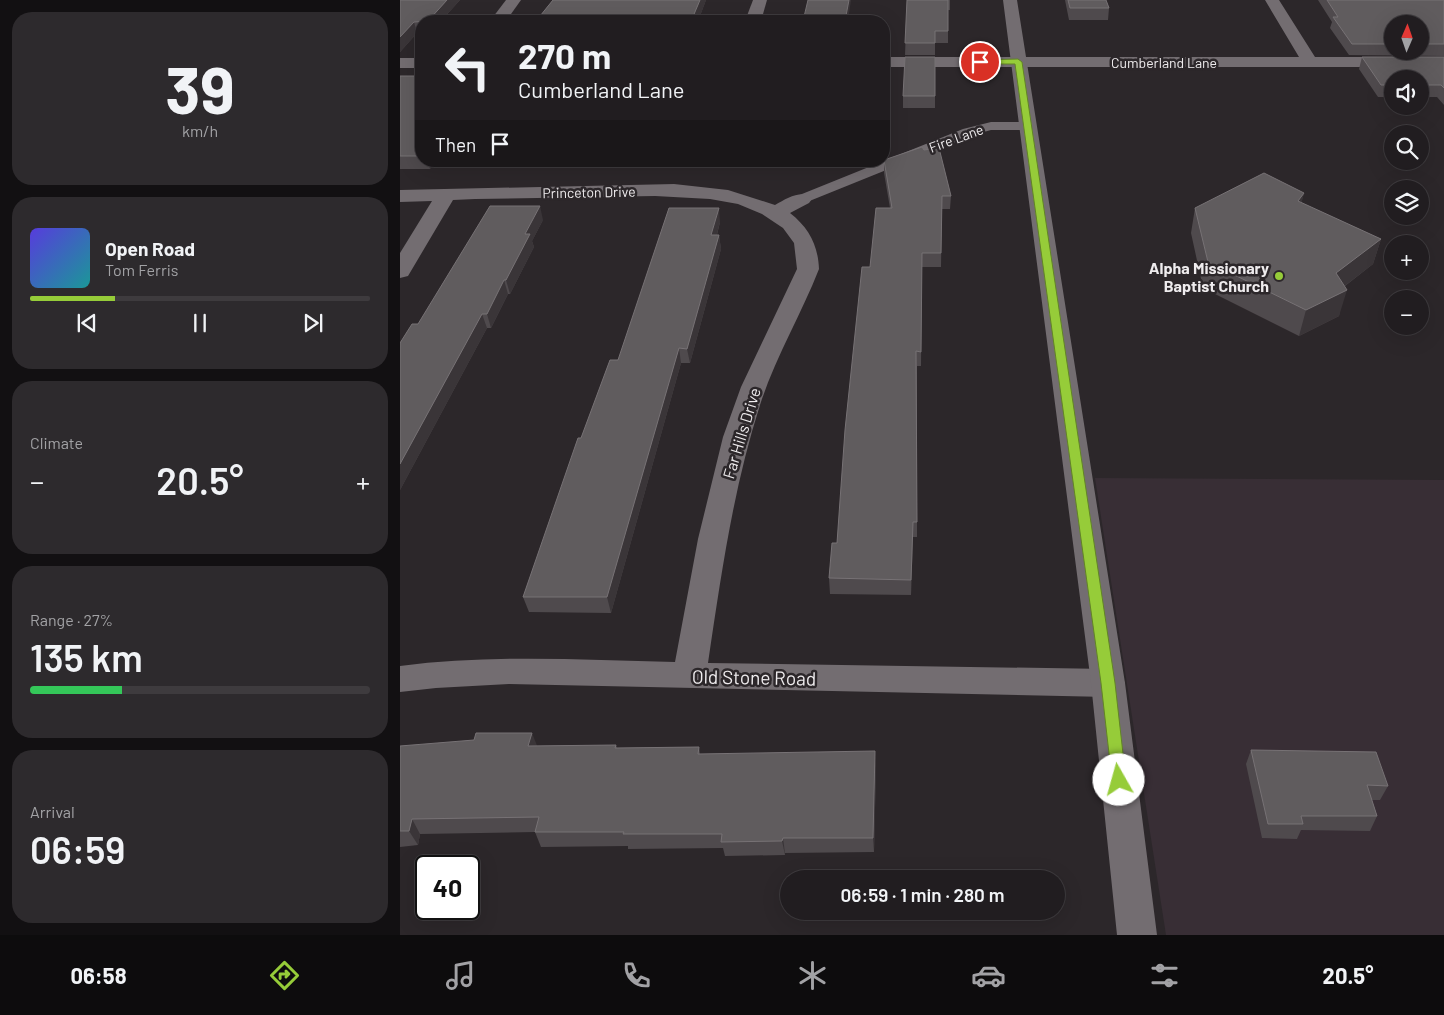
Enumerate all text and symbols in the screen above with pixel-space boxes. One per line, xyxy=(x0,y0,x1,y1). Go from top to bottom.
north arrow xyxy=(1384,15,1429,60)
map controls xyxy=(1384,15,1429,335)
text: 270 m xyxy=(518,34,611,76)
icon: left xyxy=(435,35,500,100)
pin xyxy=(959,41,1001,83)
icon: arrive xyxy=(966,48,994,76)
text: 39 xyxy=(165,49,235,127)
street label: Cumberland Lane xyxy=(1111,54,1217,71)
button: sound xyxy=(1384,70,1429,115)
text: Cumberland Lane xyxy=(518,76,685,102)
street label: Fire Lane xyxy=(926,120,986,156)
text: km/h xyxy=(182,121,218,140)
button: search xyxy=(1384,125,1429,170)
icon: arrive xyxy=(486,130,514,158)
text: Then xyxy=(435,133,476,156)
button: layers xyxy=(1384,180,1429,225)
street label: Princeton Drive xyxy=(542,183,636,201)
button: + xyxy=(1384,235,1429,280)
text: Open Road xyxy=(105,237,195,260)
place label: Alpha Missionary Baptist Church xyxy=(1149,258,1269,295)
text: Tom Ferris xyxy=(105,260,179,279)
marker: Alpha Missionary Baptist Church xyxy=(1273,270,1285,282)
button: − xyxy=(1384,290,1429,335)
icon: previous xyxy=(73,309,101,337)
icon: pause xyxy=(186,309,214,337)
icon: next xyxy=(299,309,327,337)
street label: Far Hills Drive xyxy=(718,385,764,481)
text: Climate xyxy=(30,433,83,452)
text: 20.5° xyxy=(156,457,244,503)
text: − xyxy=(30,464,44,498)
text: + xyxy=(356,464,370,498)
text: Range · 27% xyxy=(30,610,113,629)
text: 135 km xyxy=(30,634,143,680)
street label: Old Stone Road xyxy=(692,664,816,690)
position arrow xyxy=(1092,753,1144,805)
text: Arrival xyxy=(30,802,75,821)
text: 06:59 xyxy=(30,826,125,872)
speed limit sign: 40 xyxy=(415,855,480,920)
text: 06:59 · 1 min · 280 m xyxy=(841,883,1004,906)
icon: directions xyxy=(267,958,302,993)
icon: music xyxy=(443,958,478,993)
icon: phone xyxy=(619,958,654,993)
icon: climate xyxy=(795,958,830,993)
icon: car xyxy=(971,958,1006,993)
icon: filters xyxy=(1147,958,1182,993)
text: 06:58 xyxy=(70,962,127,988)
text: 20.5° xyxy=(1323,962,1374,988)

